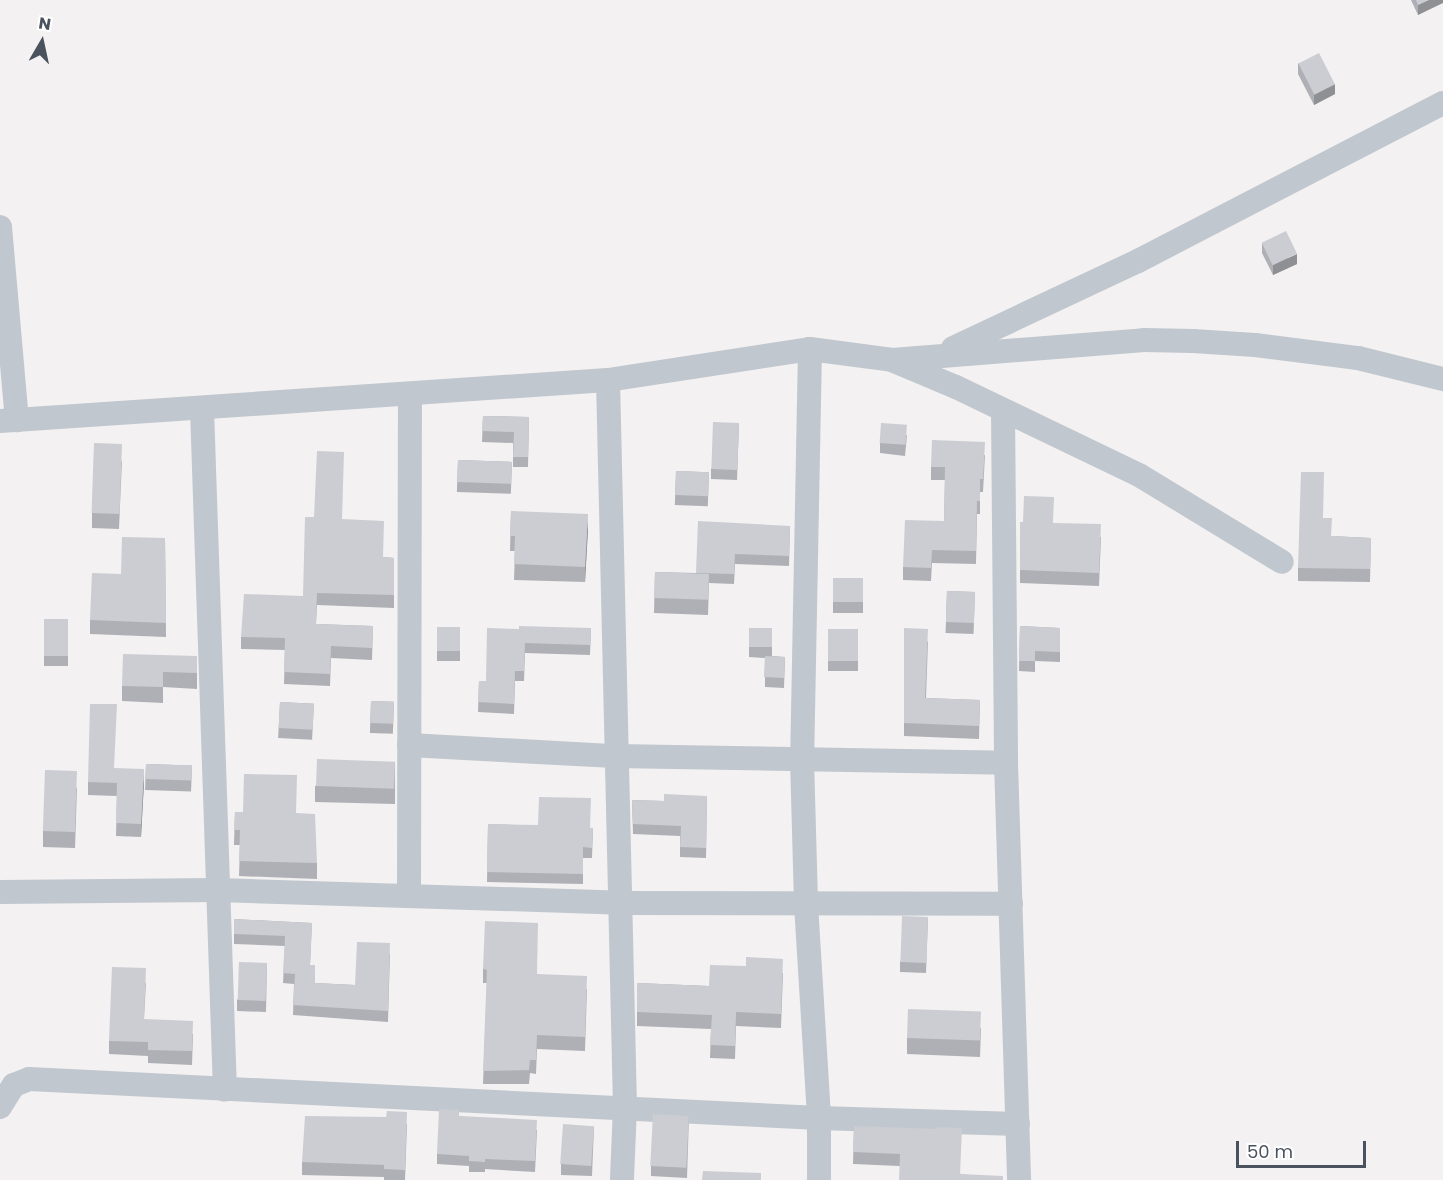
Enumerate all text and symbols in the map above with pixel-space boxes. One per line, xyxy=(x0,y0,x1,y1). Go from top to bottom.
text: N xyxy=(37,11,53,36)
north arrow xyxy=(12,12,72,72)
scale bar xyxy=(1239,1129,1370,1167)
text: 50 m xyxy=(1247,1139,1293,1164)

